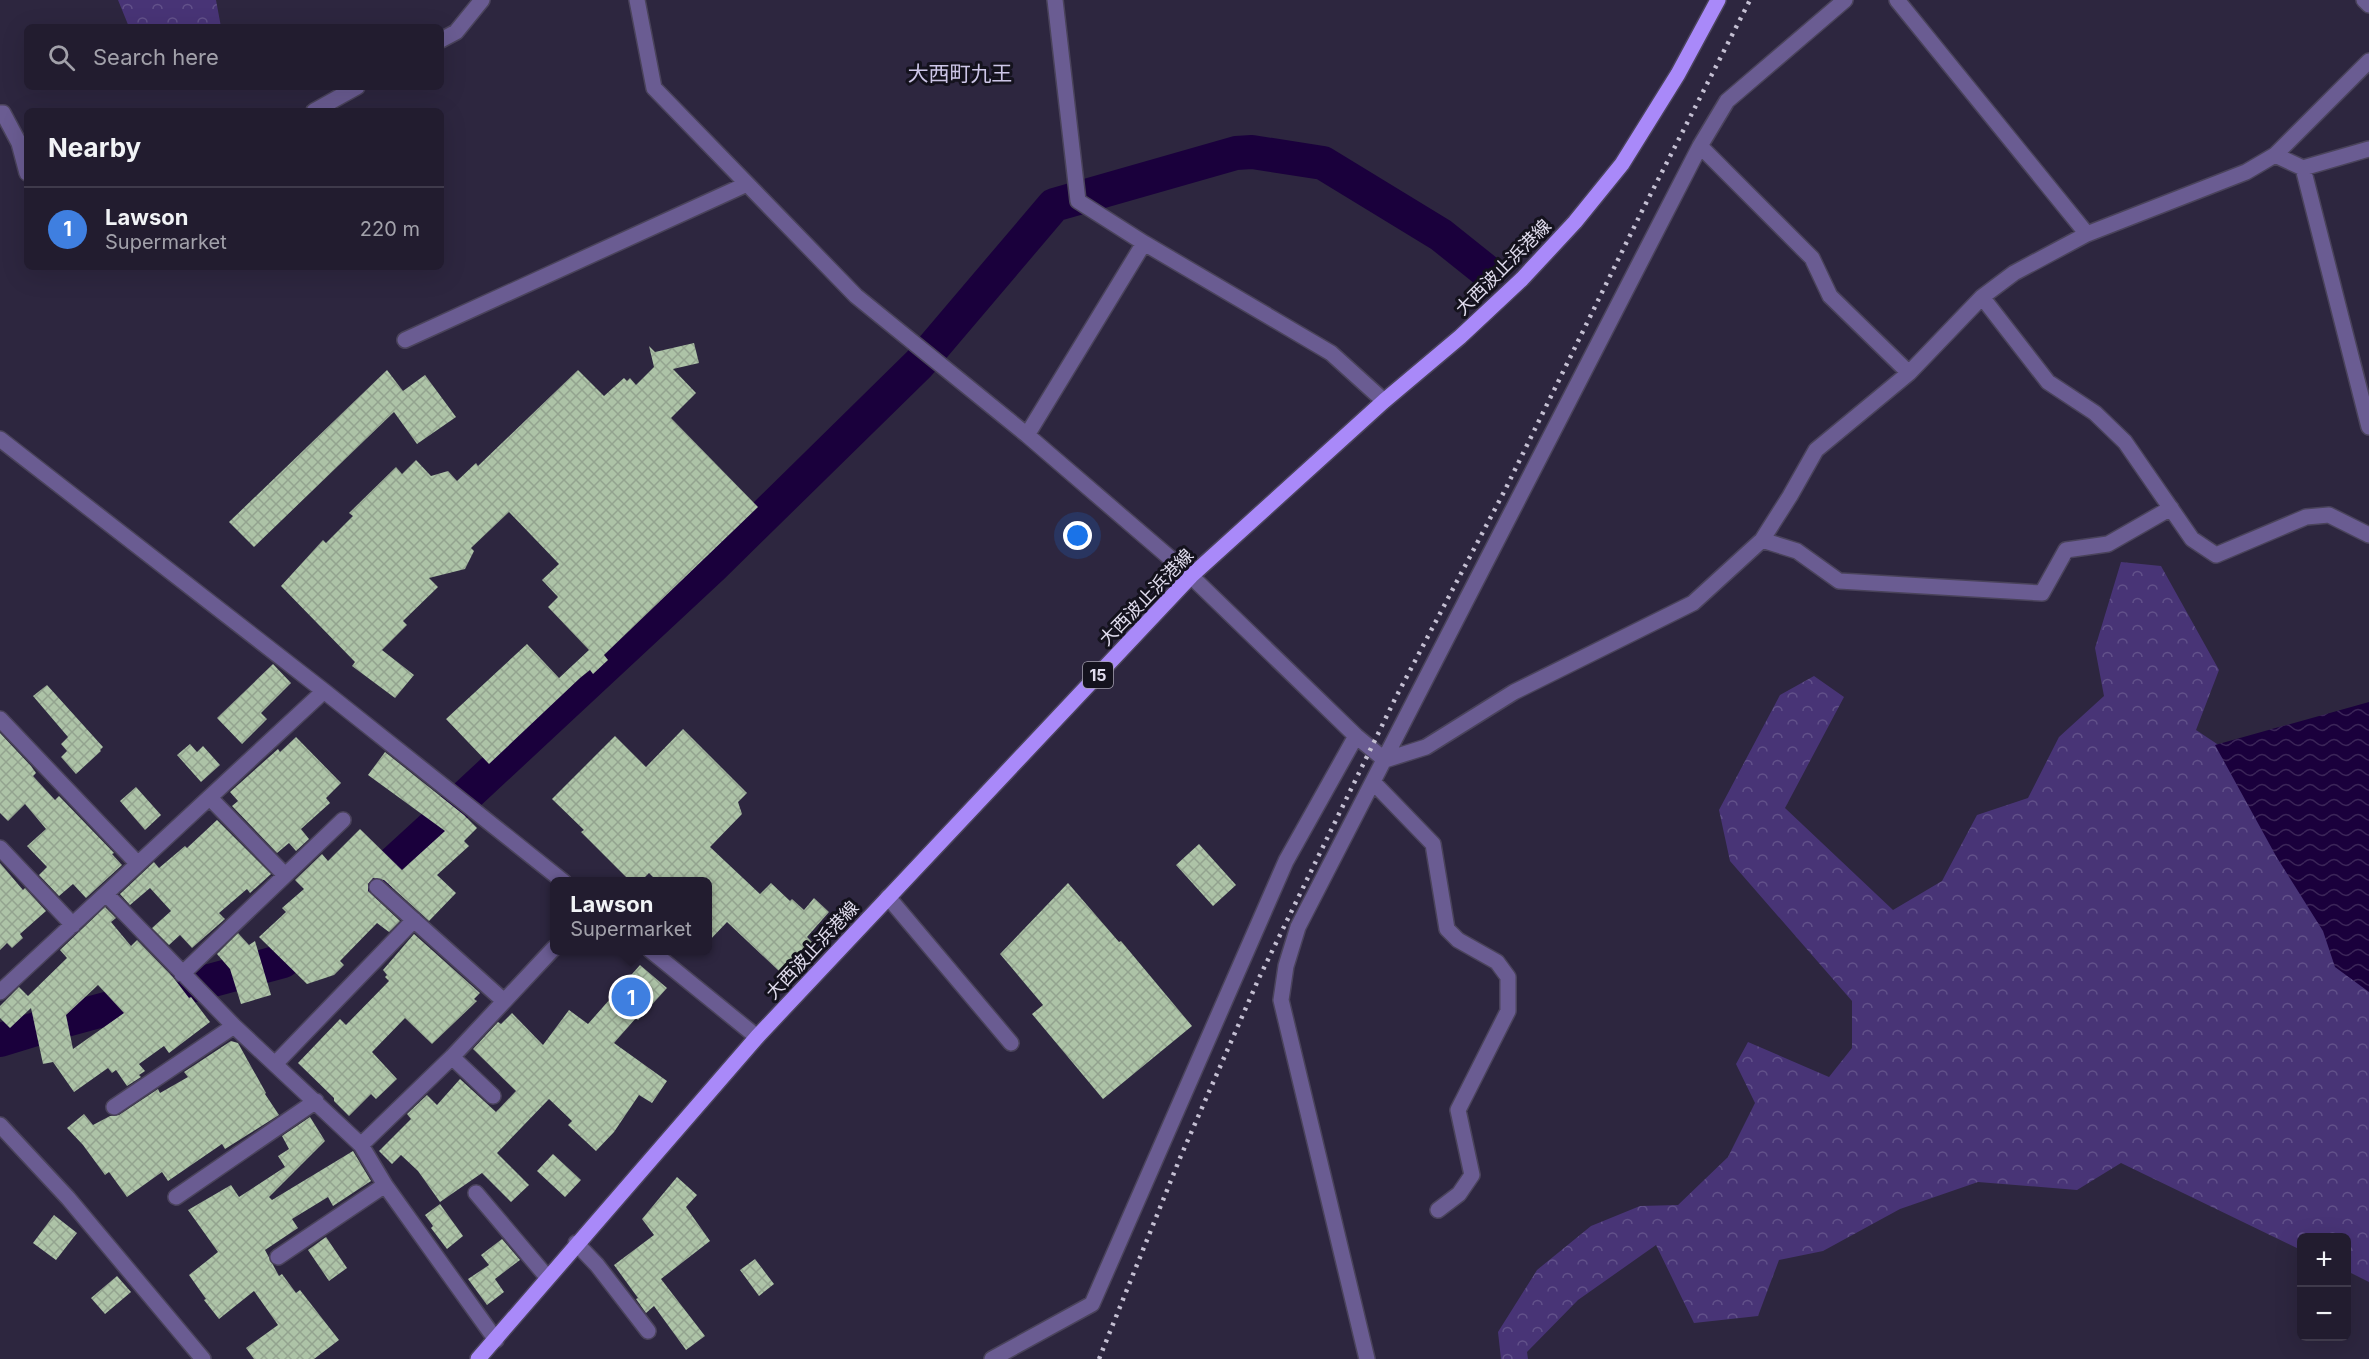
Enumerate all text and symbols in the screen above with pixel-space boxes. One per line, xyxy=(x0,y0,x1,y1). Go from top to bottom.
search box xyxy=(24,24,444,90)
icon: search xyxy=(45,41,78,74)
text: Search here xyxy=(93,44,219,70)
district label: 大西町九王 xyxy=(908,61,1013,86)
text: Nearby xyxy=(48,132,141,163)
text: Lawson xyxy=(105,204,188,230)
street label: 大西波止浜港線 xyxy=(1451,215,1555,319)
text: 1 xyxy=(63,217,72,241)
text: 220 m xyxy=(360,217,420,241)
text: Supermarket xyxy=(105,230,227,254)
your location xyxy=(1063,521,1092,550)
street label: 大西波止浜港線 xyxy=(1095,544,1197,650)
road number: 15 xyxy=(1083,662,1113,688)
popup xyxy=(550,877,712,955)
text: Lawson xyxy=(570,891,654,917)
street label: 大西波止浜港線 xyxy=(761,897,863,1003)
text: Supermarket xyxy=(570,917,692,941)
pin: 1 xyxy=(612,974,650,1020)
map controls xyxy=(2297,1233,2351,1341)
button: + xyxy=(2297,1233,2351,1287)
button: − xyxy=(2297,1287,2351,1341)

